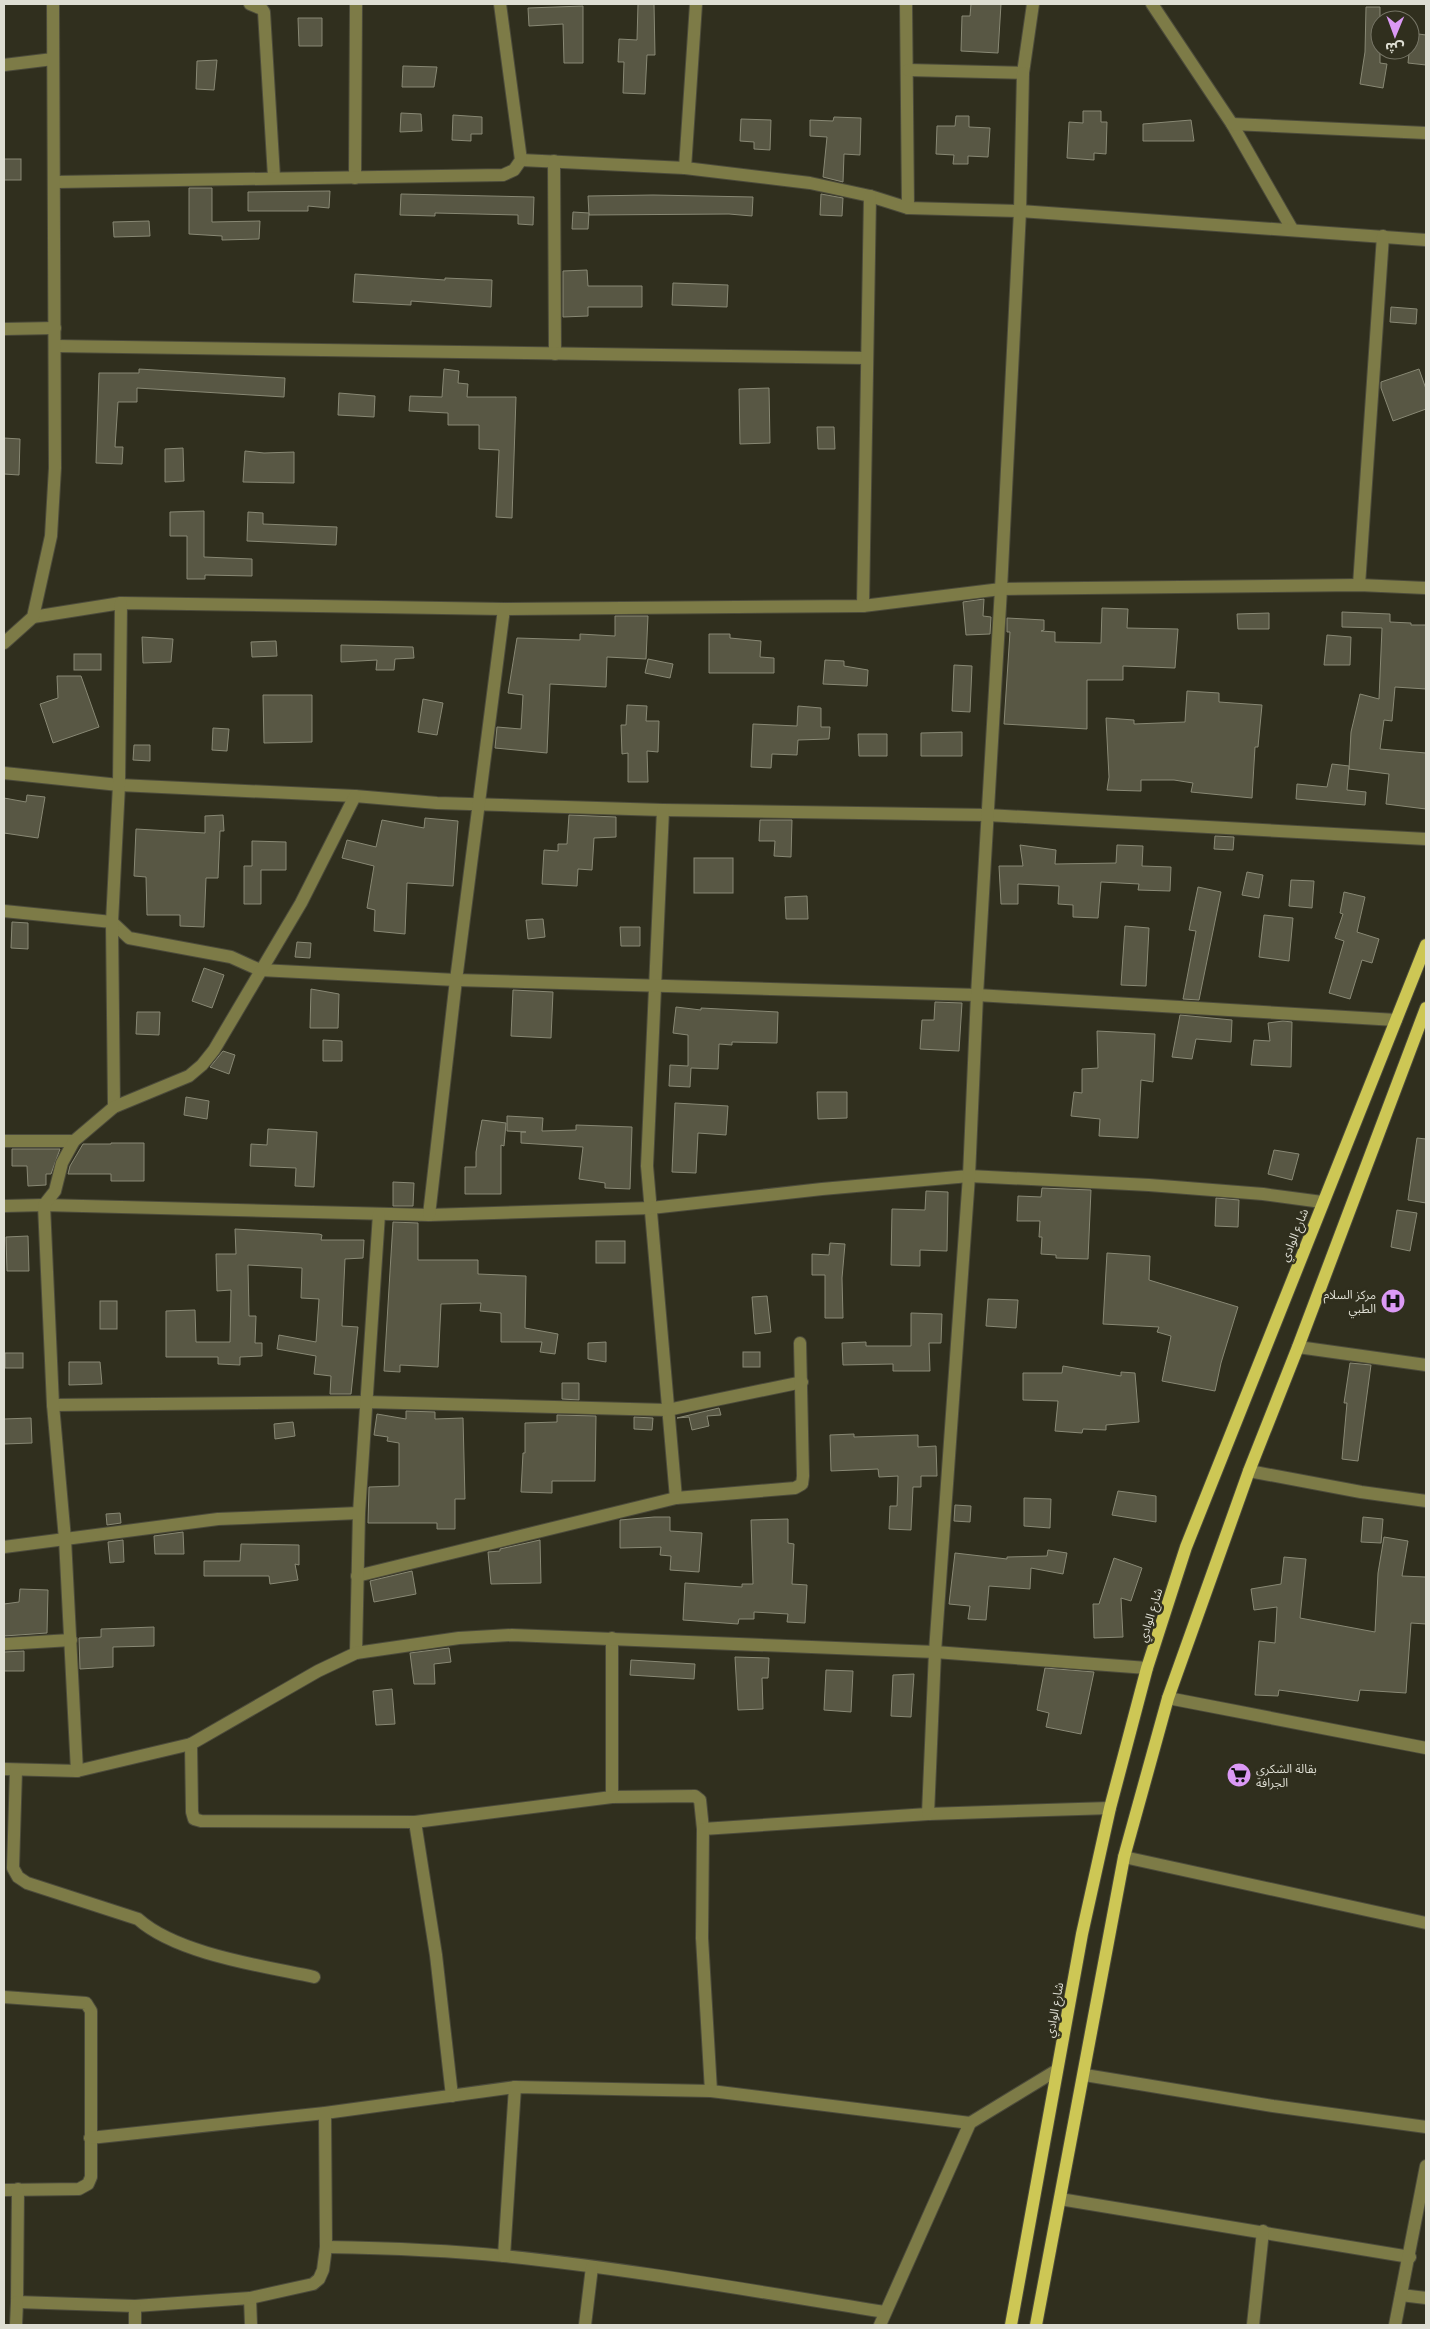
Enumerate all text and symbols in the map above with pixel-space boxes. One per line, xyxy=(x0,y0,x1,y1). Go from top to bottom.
north arrow xyxy=(1370,10,1420,60)
text: ش xyxy=(1385,40,1405,57)
street label: شارع الوادي xyxy=(1277,1206,1314,1265)
place label: مركز السلام الطبي xyxy=(1323,1287,1376,1318)
hospital icon: مركز السلام الطبي xyxy=(1380,1288,1406,1314)
street label: شارع الوادي xyxy=(1135,1586,1168,1645)
place label: بقالة الشكري الجرافة xyxy=(1256,1761,1317,1790)
supermarket icon: بقالة الشكري الجرافة xyxy=(1226,1762,1252,1788)
street label: شارع الوادي xyxy=(1042,1981,1069,2039)

